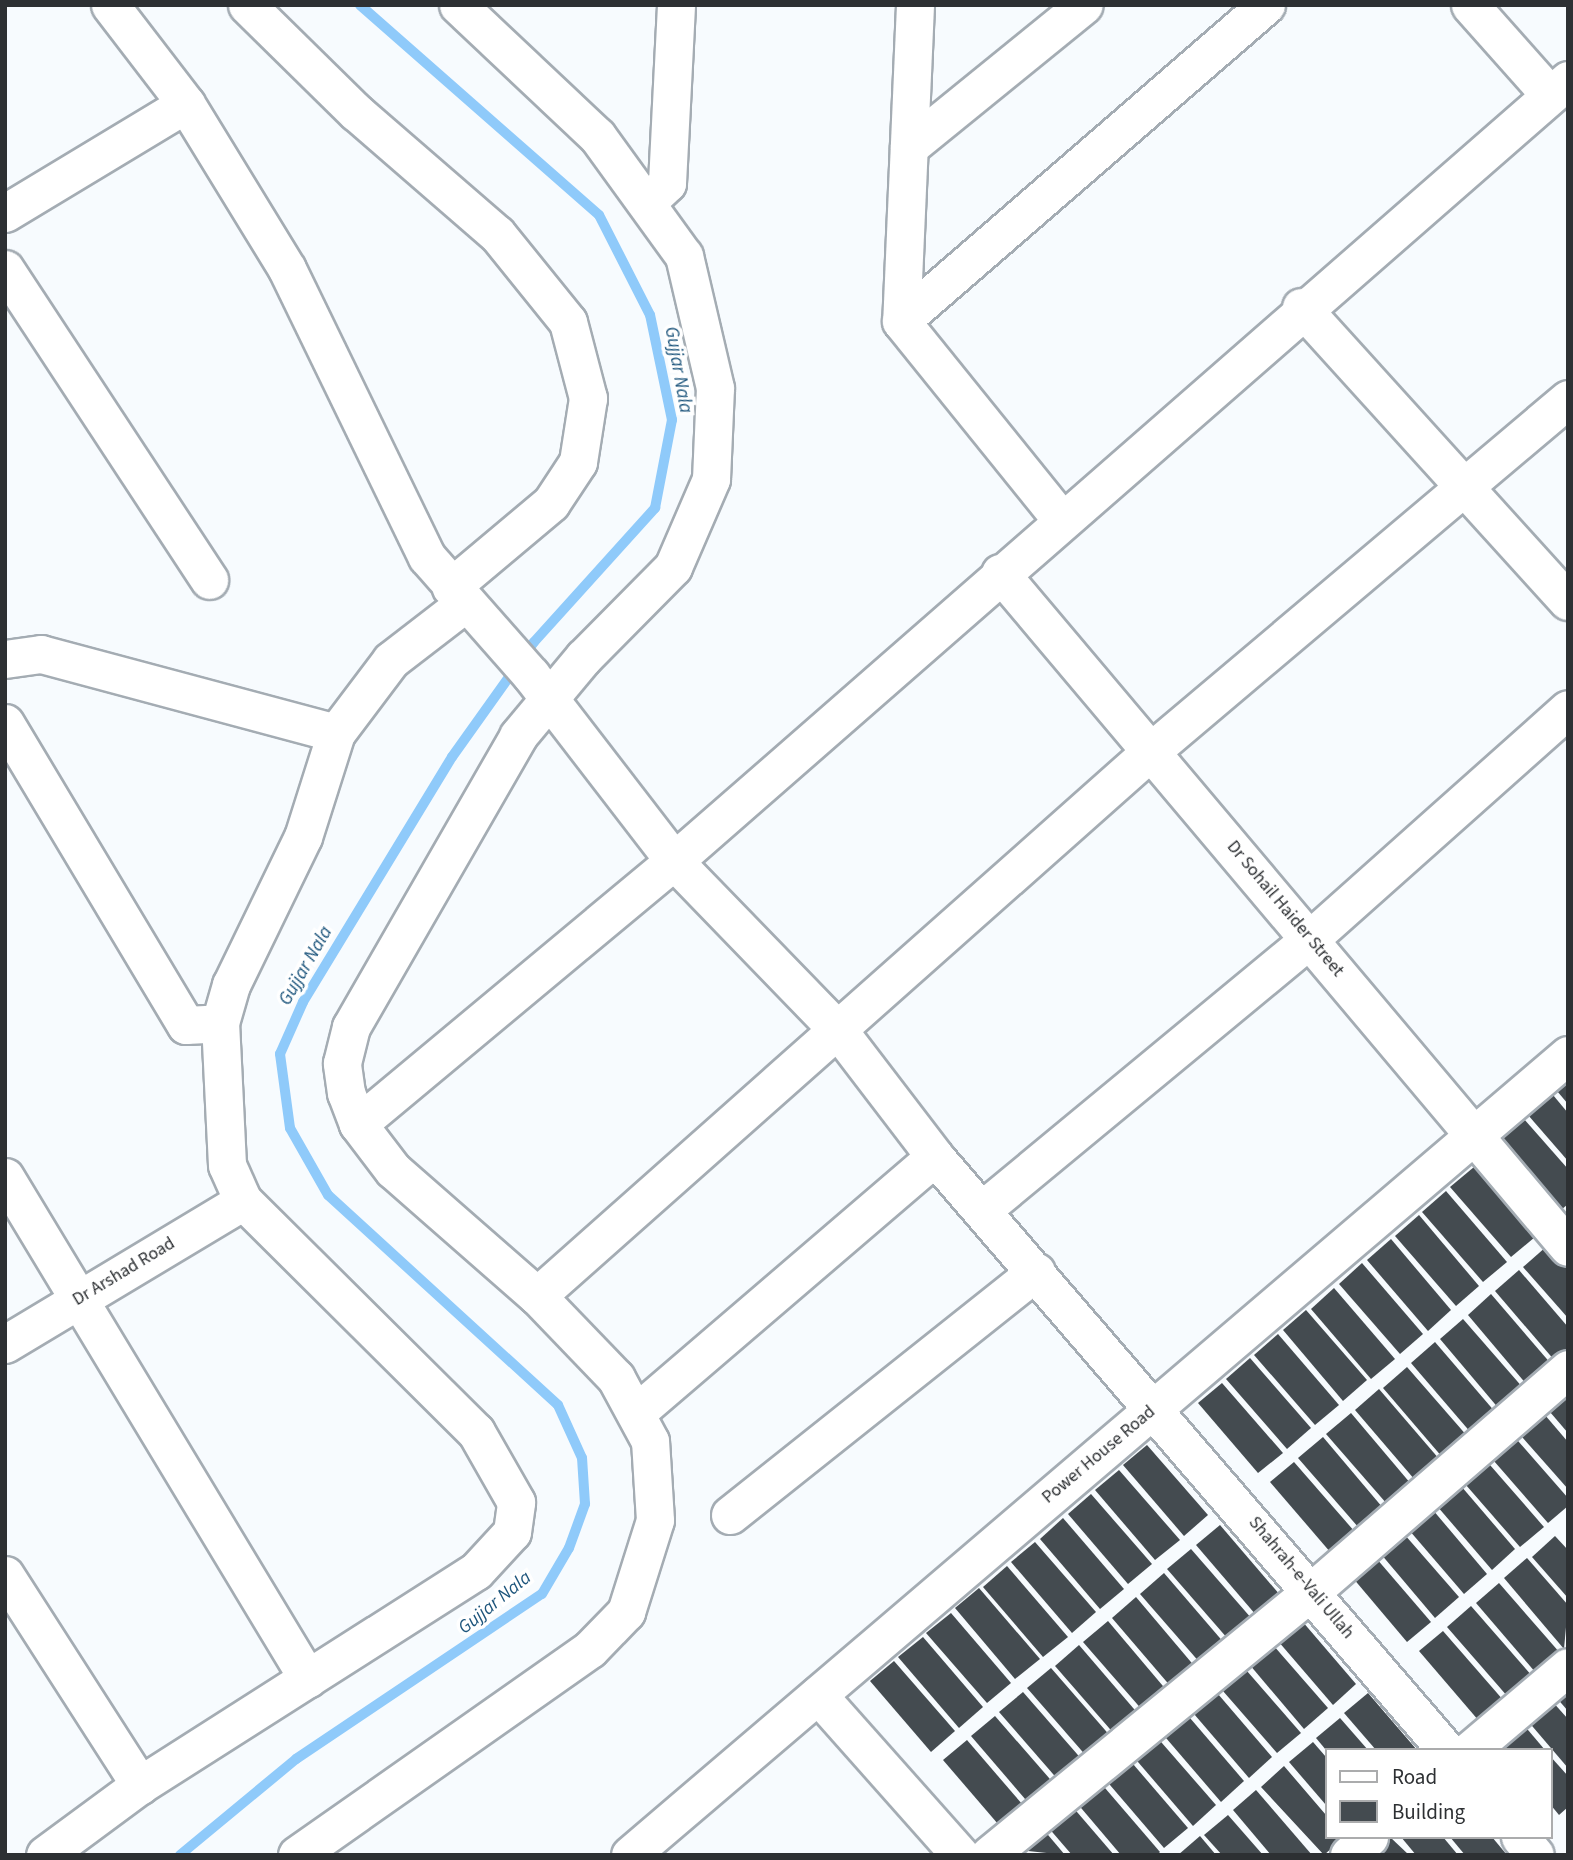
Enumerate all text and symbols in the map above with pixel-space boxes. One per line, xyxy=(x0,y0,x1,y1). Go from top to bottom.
water label: Gujjar Nala xyxy=(659,325,697,415)
street label: Dr Sohail Haider Street xyxy=(1222,837,1348,981)
water label: Gujjar Nala xyxy=(274,922,338,1010)
street label: Dr Arshad Road xyxy=(69,1233,179,1311)
street label: Power House Road xyxy=(1038,1401,1160,1509)
street label: Shahrah-e-Vali Ullah xyxy=(1244,1512,1358,1644)
water label: Gujjar Nala xyxy=(454,1567,536,1639)
legend xyxy=(1324,1748,1552,1839)
text: Road xyxy=(1392,1762,1437,1792)
text: Building xyxy=(1392,1797,1465,1827)

